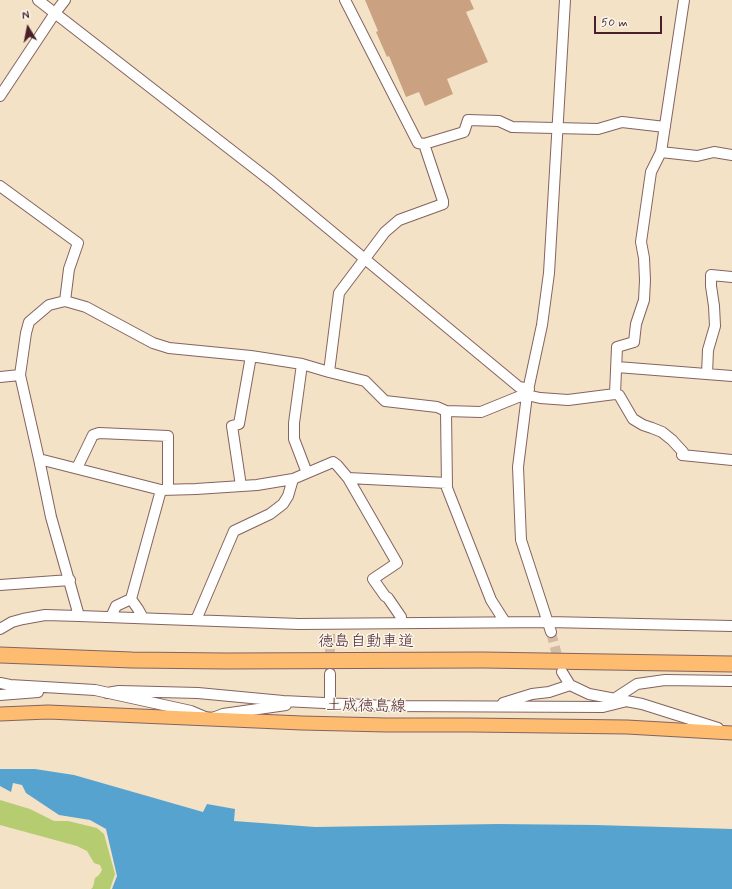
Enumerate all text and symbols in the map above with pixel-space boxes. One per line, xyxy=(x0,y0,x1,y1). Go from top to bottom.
north arrow xyxy=(8,8,48,48)
scale bar xyxy=(596,8,664,34)
text: N xyxy=(21,9,31,24)
text: 50 m xyxy=(601,15,628,31)
street label: 徳島自動車道 xyxy=(318,633,414,653)
street label: 土成徳島線 xyxy=(326,697,406,717)

